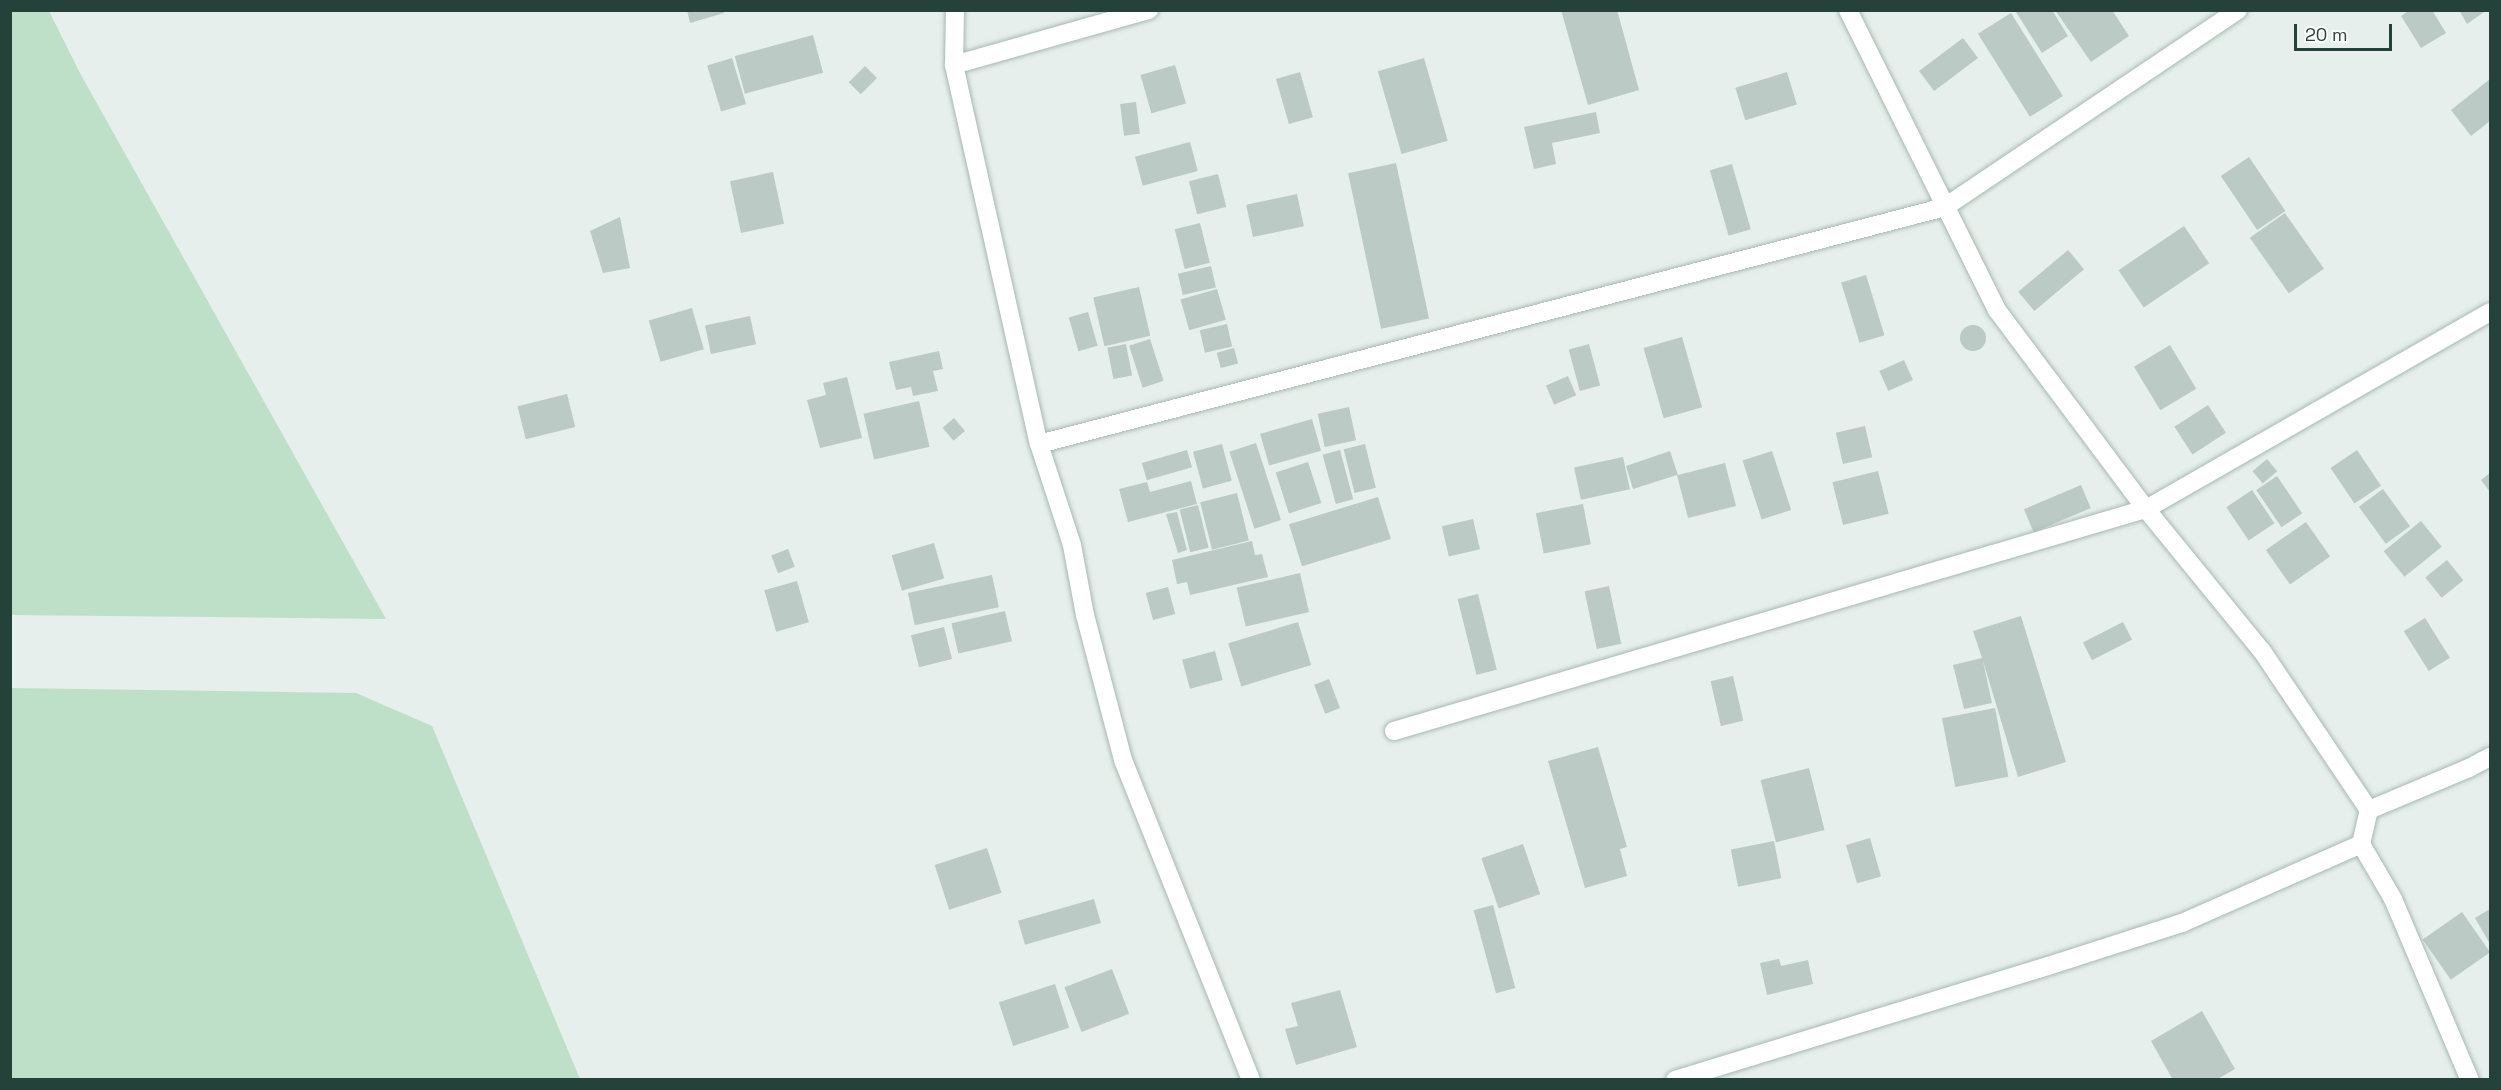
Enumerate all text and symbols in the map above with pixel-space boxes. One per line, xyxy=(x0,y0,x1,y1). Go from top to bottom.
scale bar xyxy=(2297,12,2394,50)
text: 20 m xyxy=(2305,23,2348,46)

